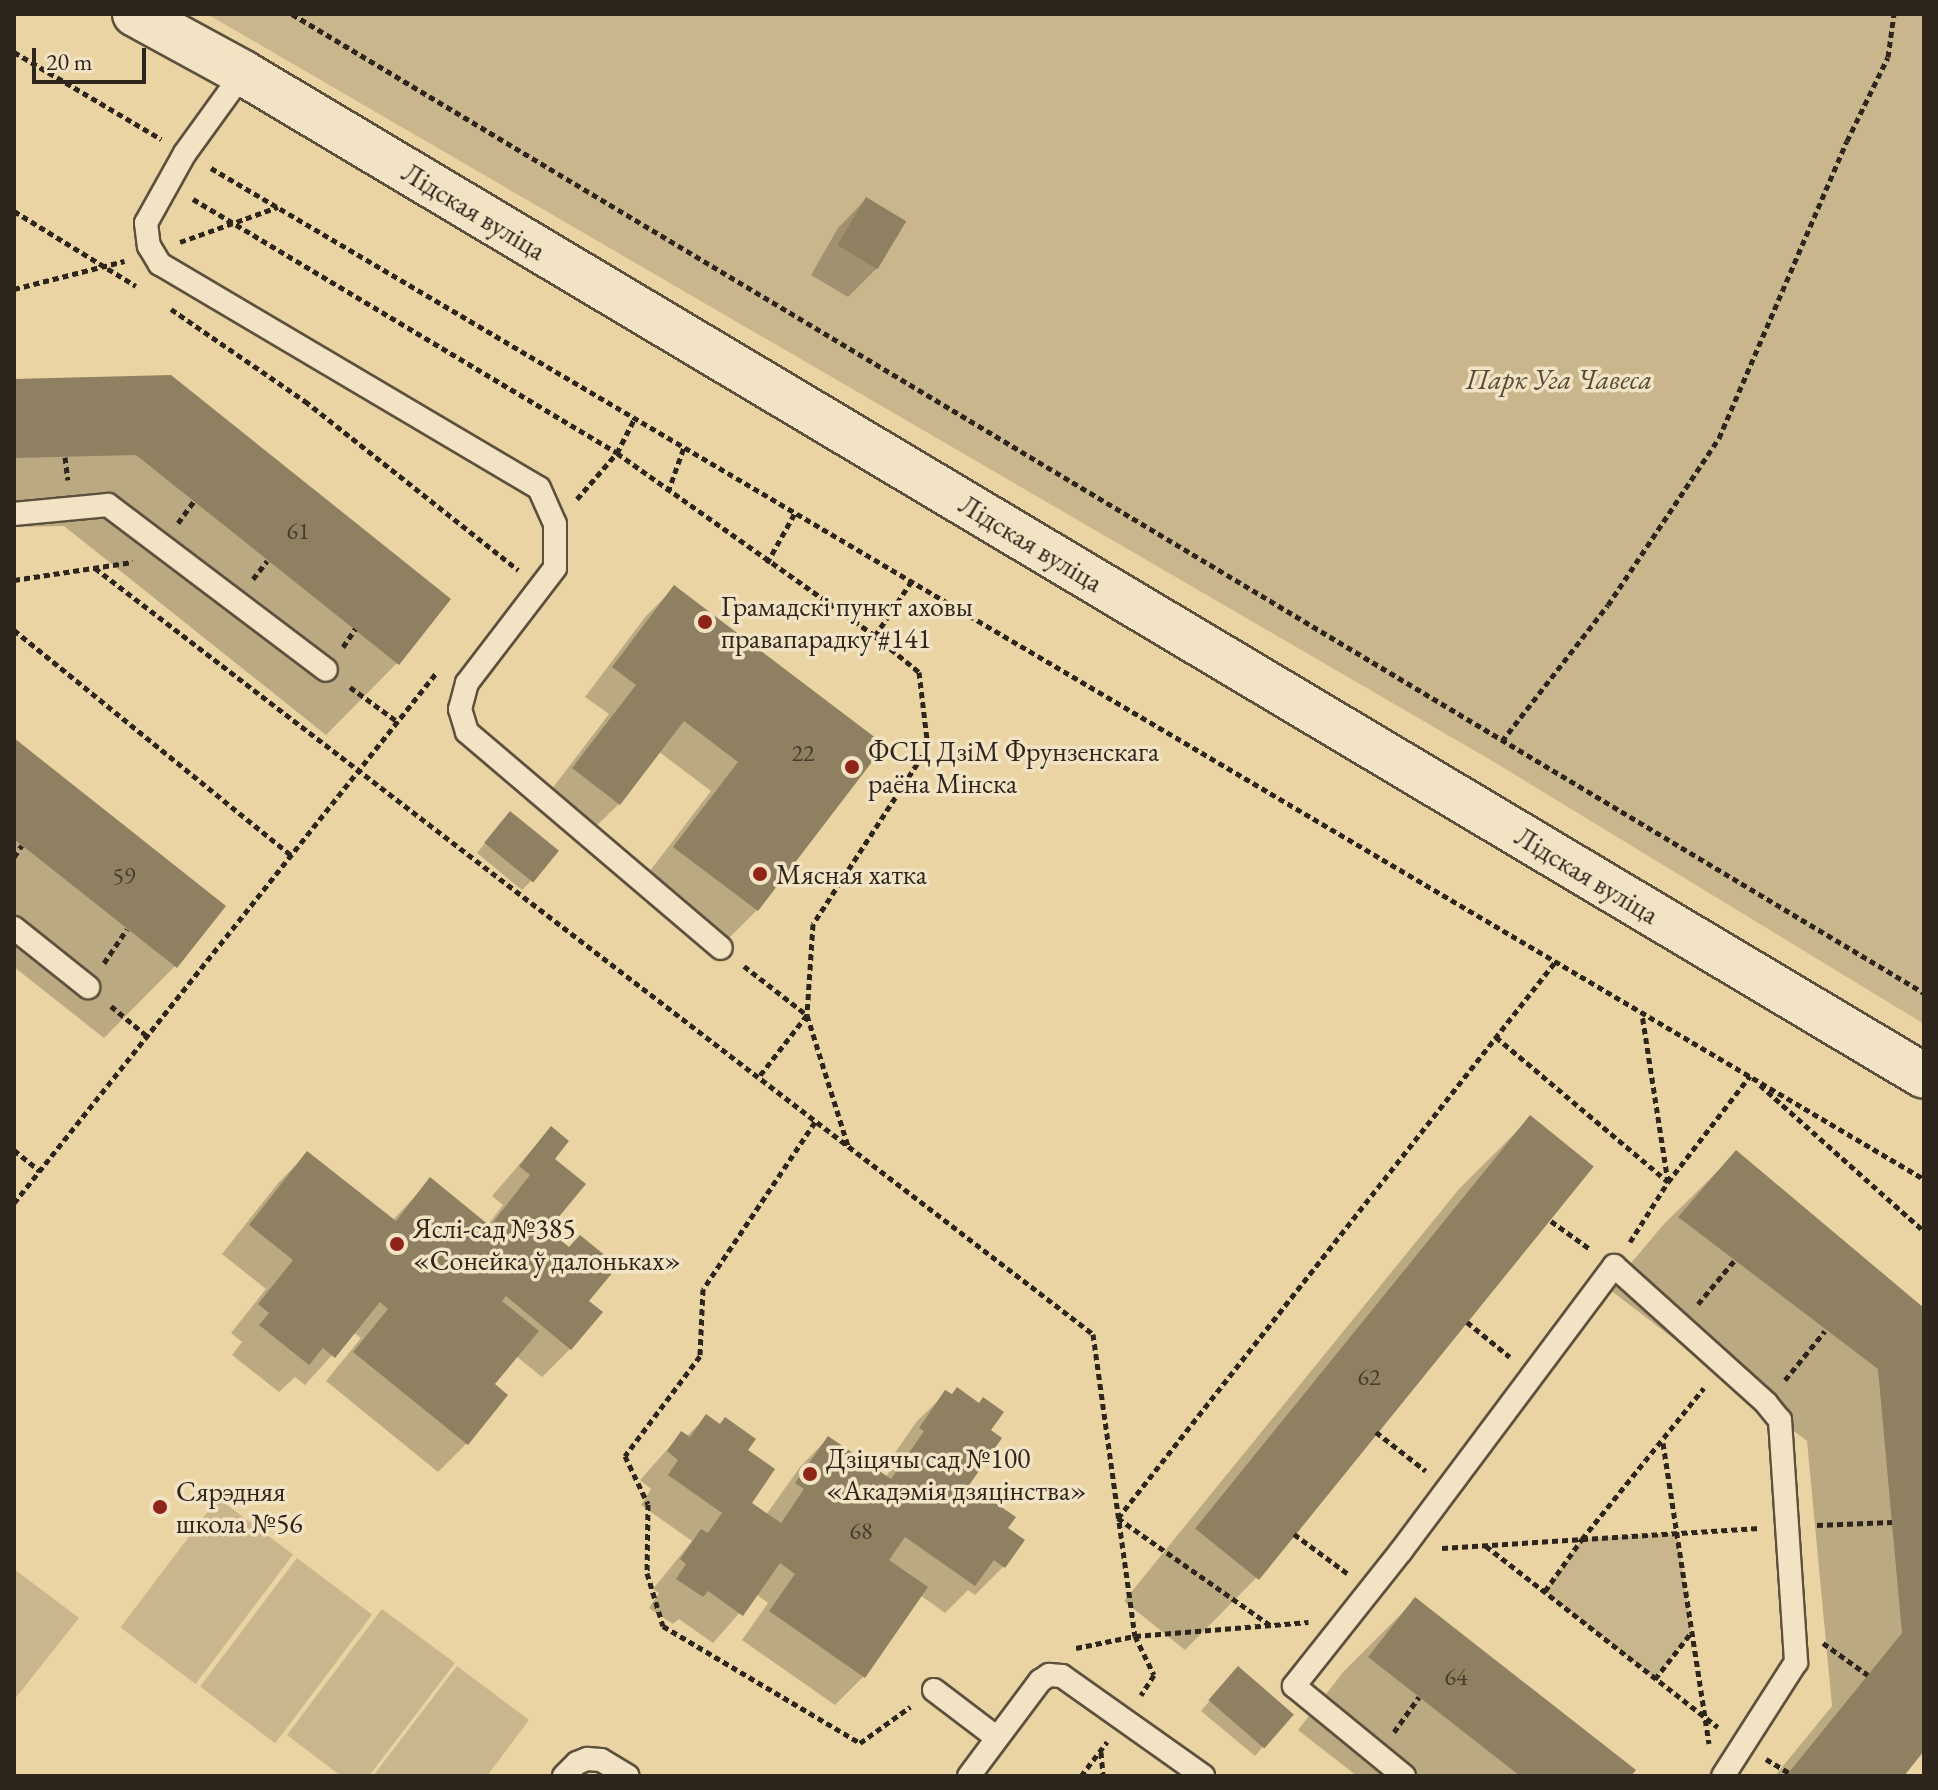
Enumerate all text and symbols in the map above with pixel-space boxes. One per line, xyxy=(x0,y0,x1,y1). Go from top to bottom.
scale bar xyxy=(36,32,150,82)
text: 20 m xyxy=(46,46,93,77)
street label: Лідская вуліца xyxy=(396,155,552,267)
park label: Парк Уга Чавеса xyxy=(1466,362,1652,396)
street label: Лідская вуліца xyxy=(953,487,1109,599)
house number: 61 xyxy=(286,517,310,545)
place label: Грамадскі пункт аховы правапарадку #141 xyxy=(721,589,973,655)
marker: Грамадскі пункт аховы правапарадку #141 xyxy=(696,613,714,631)
place label: ФСЦ ДзіМ Фрунзенскага раёна Мінска xyxy=(868,734,1159,800)
house number: 22 xyxy=(791,739,815,767)
marker: ФСЦ ДзіМ Фрунзенскага раёна Мінска xyxy=(843,758,861,776)
street label: Лідская вуліца xyxy=(1509,819,1665,931)
place label: Мясная хатка xyxy=(776,857,927,891)
house number: 59 xyxy=(112,862,136,890)
marker: Мясная хатка xyxy=(751,865,769,883)
place label: Яслі-сад №385 «Сонейка ў далоньках» xyxy=(413,1211,681,1277)
marker: Яслі-сад №385 «Сонейка ў далоньках» xyxy=(388,1235,406,1253)
house number: 62 xyxy=(1357,1363,1381,1391)
place label: Дзіцячы сад №100 «Акадэмія дзяцінства» xyxy=(826,1441,1087,1507)
marker: Дзіцячы сад №100 «Акадэмія дзяцінства» xyxy=(801,1465,819,1483)
place label: Сярэдняя школа №56 xyxy=(176,1474,303,1540)
marker: Сярэдняя школа №56 xyxy=(151,1498,169,1516)
house number: 68 xyxy=(849,1517,873,1545)
house number: 64 xyxy=(1444,1663,1468,1691)

